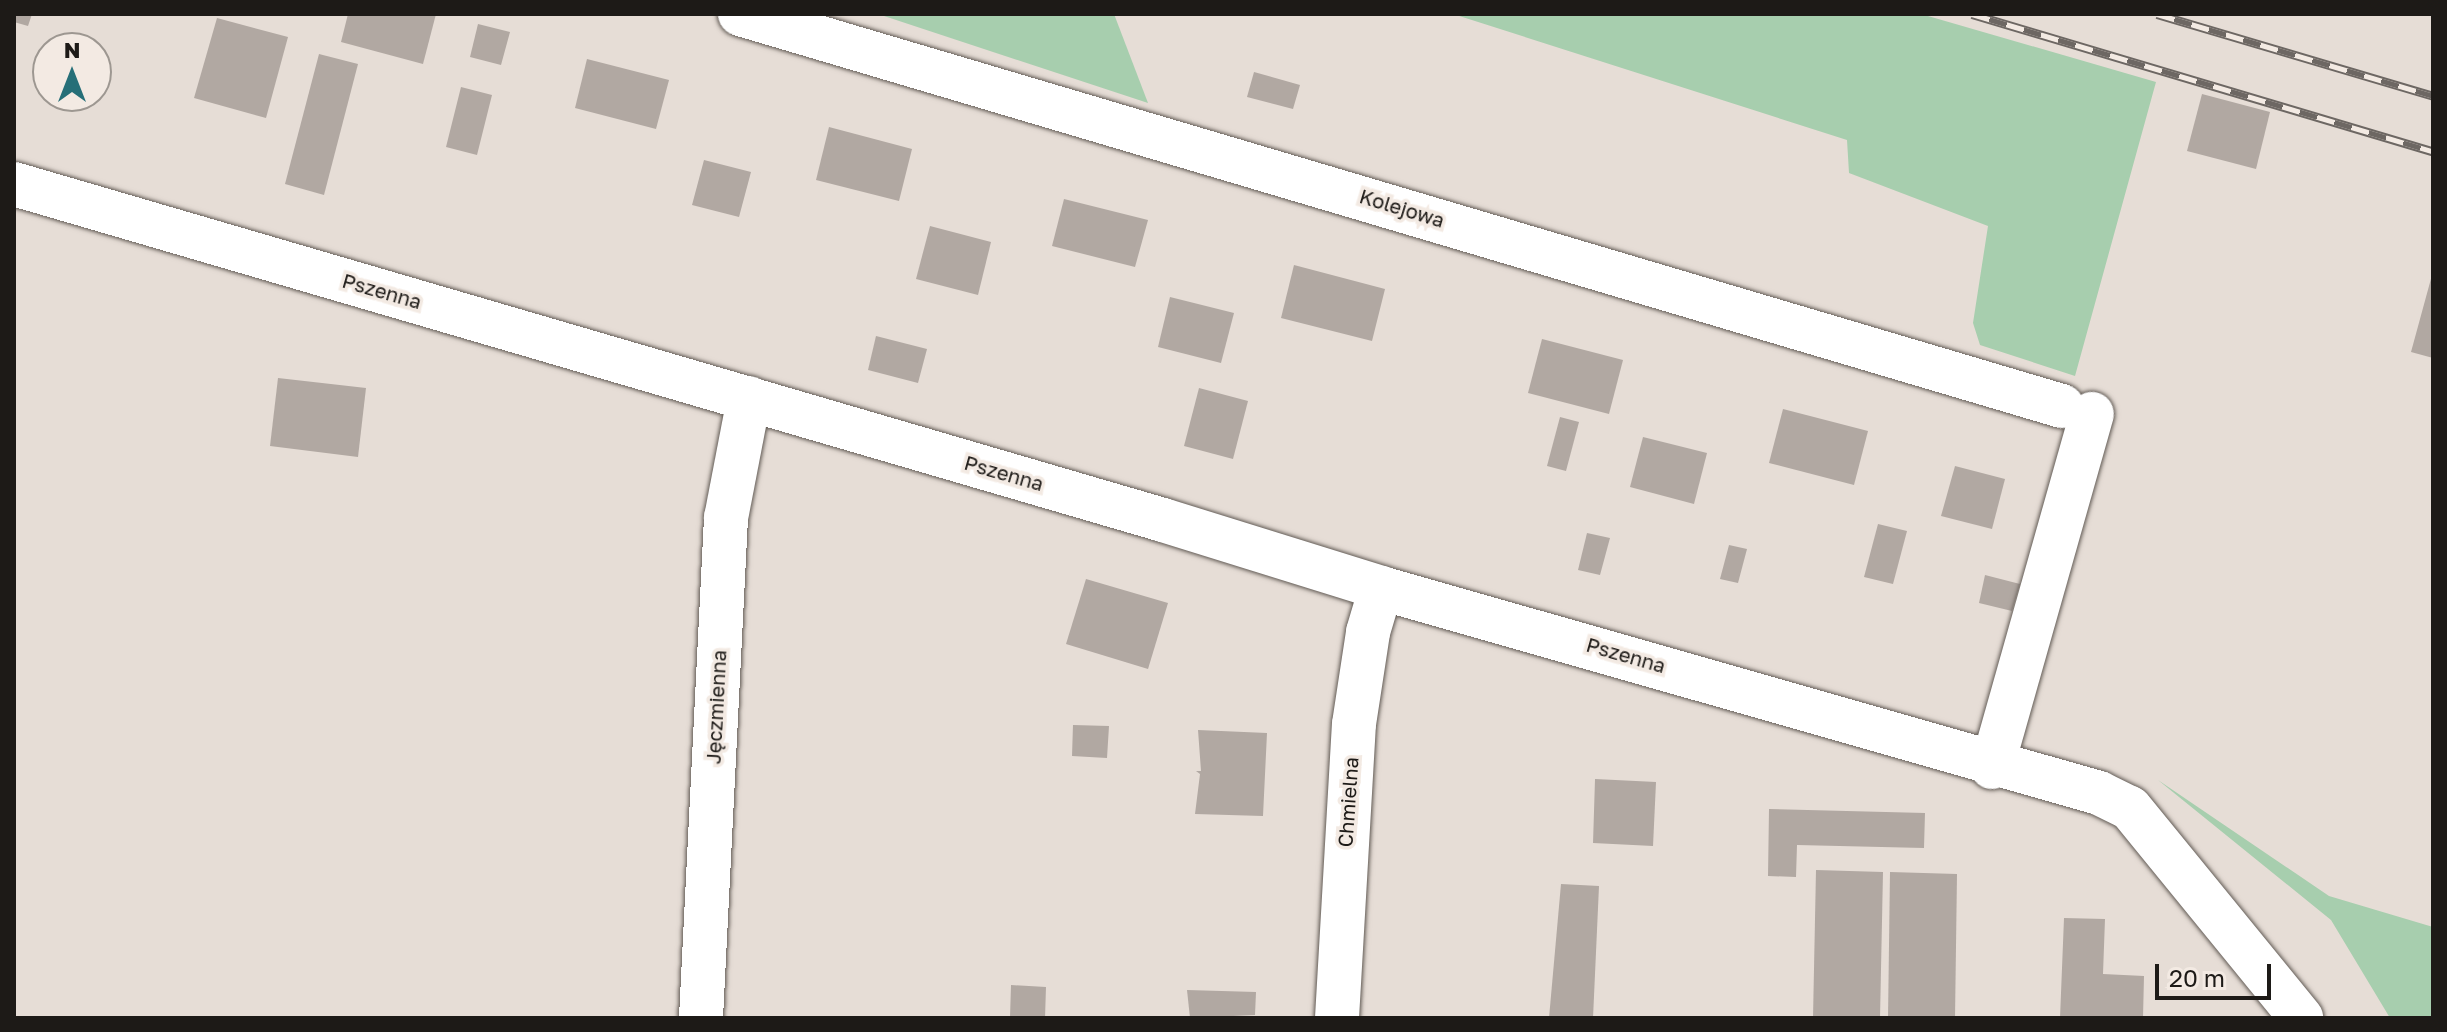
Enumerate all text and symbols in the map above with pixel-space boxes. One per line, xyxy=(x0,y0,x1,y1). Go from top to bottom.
north arrow xyxy=(32,32,112,112)
text: N xyxy=(64,36,80,63)
street label: Kolejowa xyxy=(1357,184,1447,232)
street label: Pszenna xyxy=(340,268,424,314)
street label: Pszenna xyxy=(962,450,1046,496)
street label: Pszenna xyxy=(1584,632,1668,678)
street label: Jęczmienna xyxy=(701,649,731,765)
street label: Chmielna xyxy=(1333,756,1363,848)
scale bar xyxy=(2159,948,2275,998)
text: 20 m xyxy=(2169,963,2225,992)

